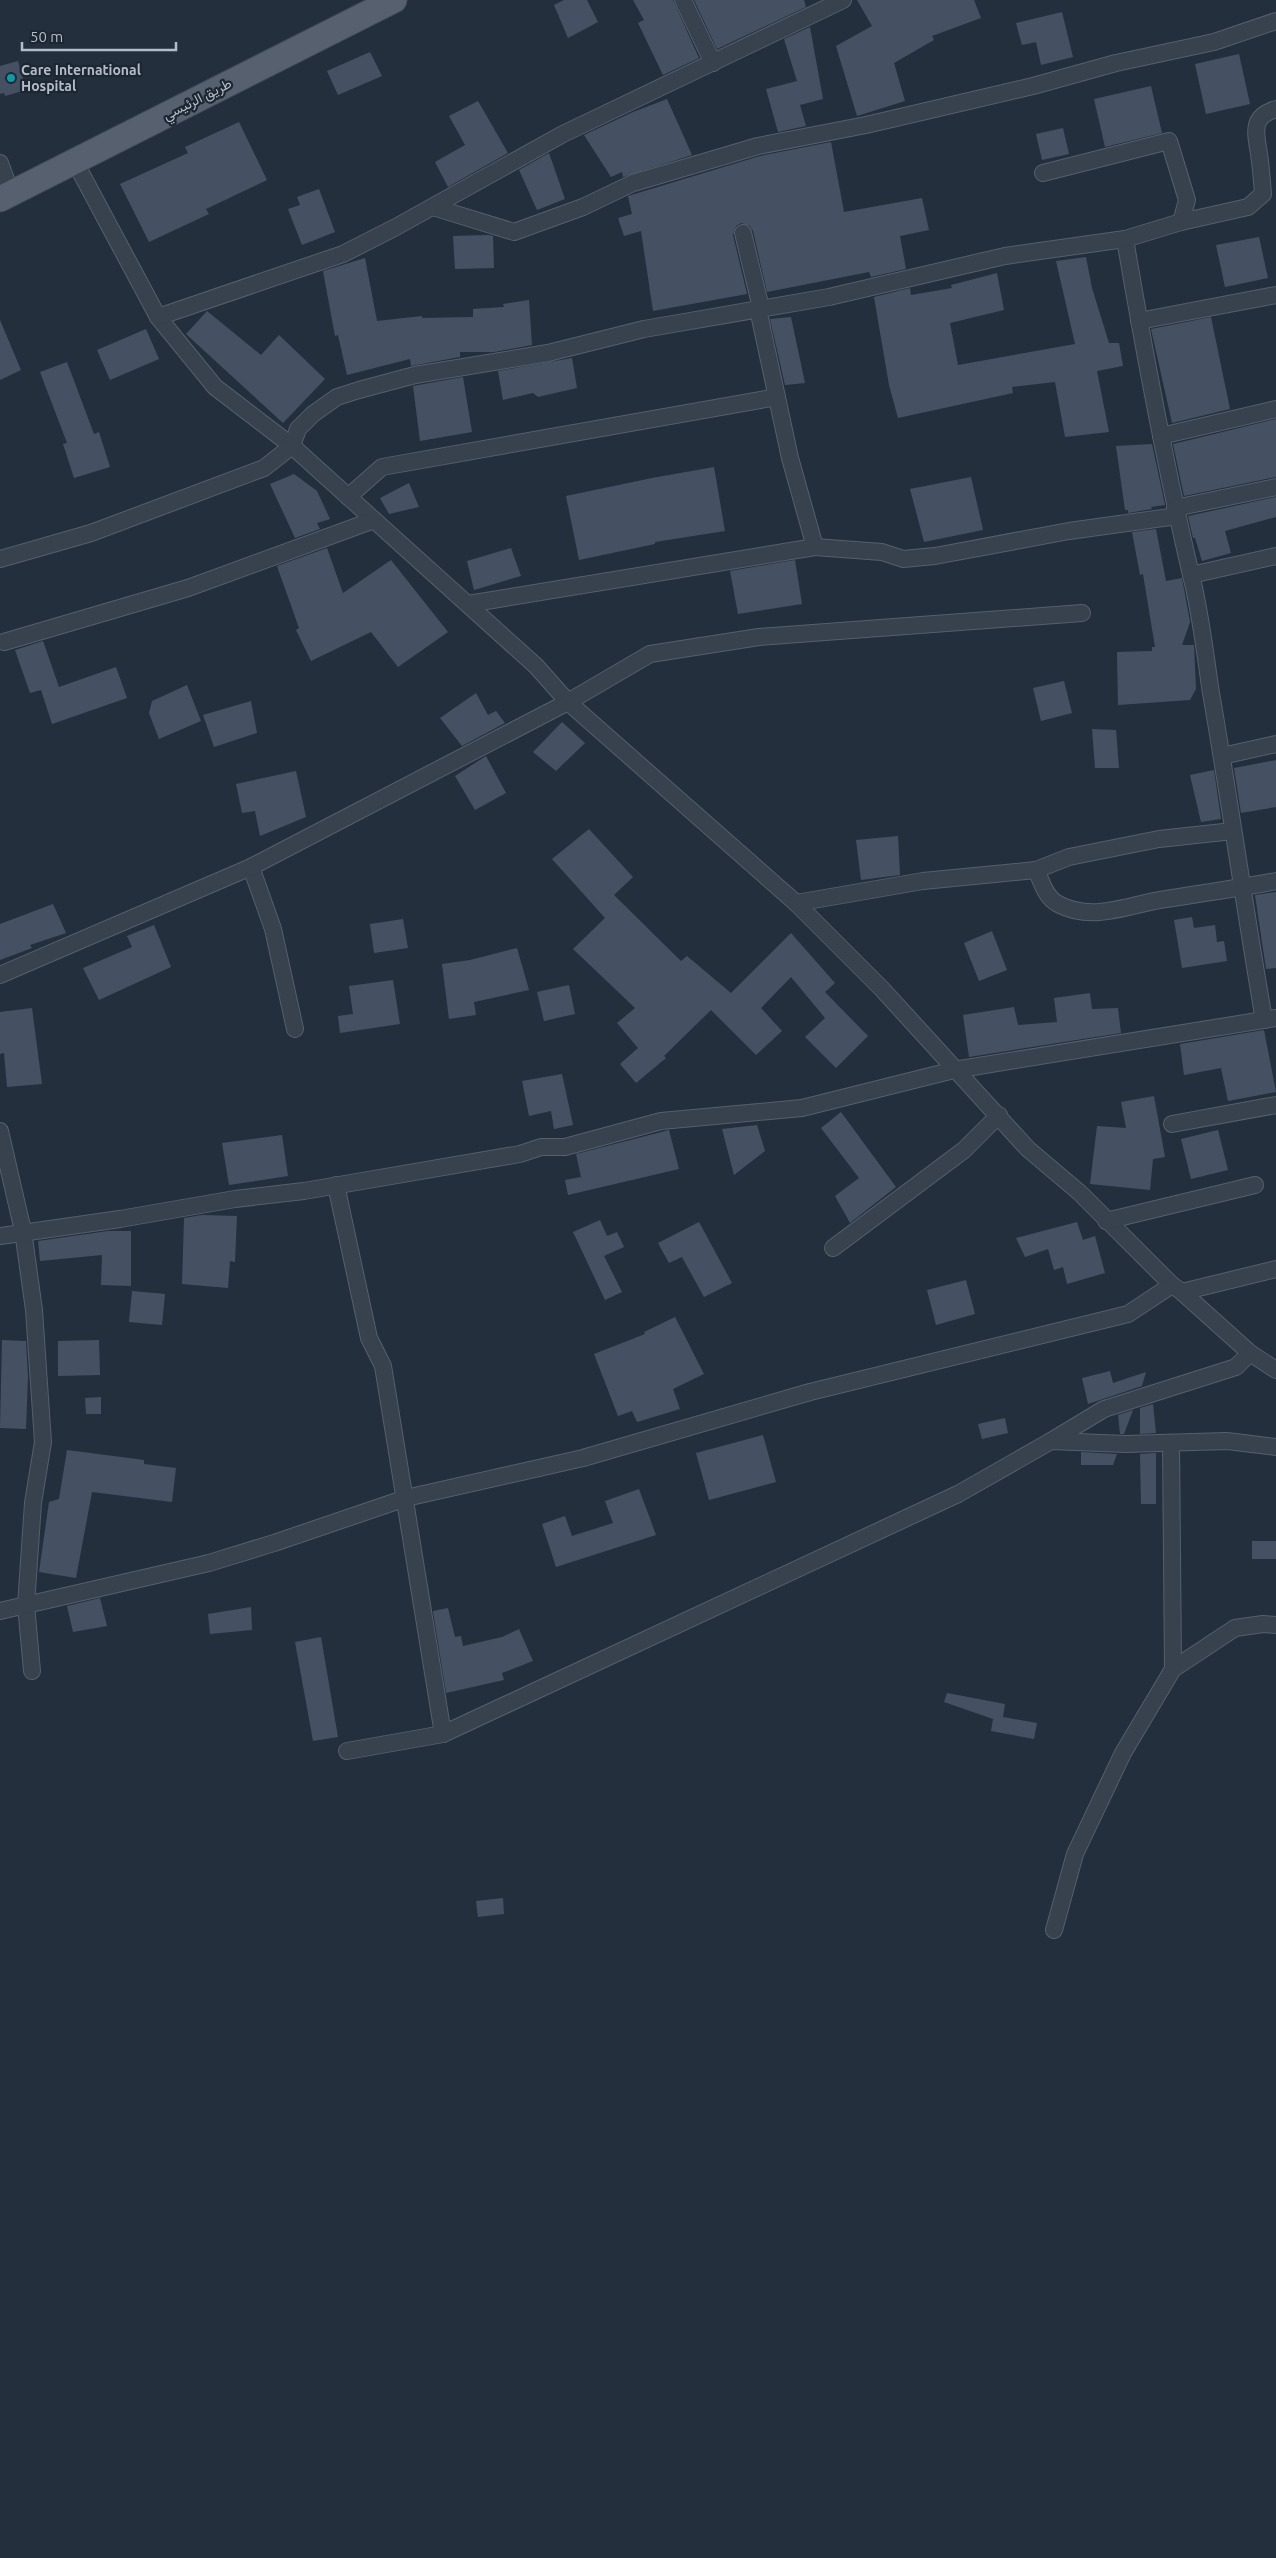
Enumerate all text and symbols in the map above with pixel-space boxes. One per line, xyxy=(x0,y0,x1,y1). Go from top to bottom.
scale bar xyxy=(22,20,176,52)
text: 50 m xyxy=(30,28,63,45)
place label: Care International Hospital xyxy=(21,62,141,94)
marker: Care International Hospital xyxy=(5,72,17,84)
street label: طريق الرئيسي xyxy=(160,75,236,127)

